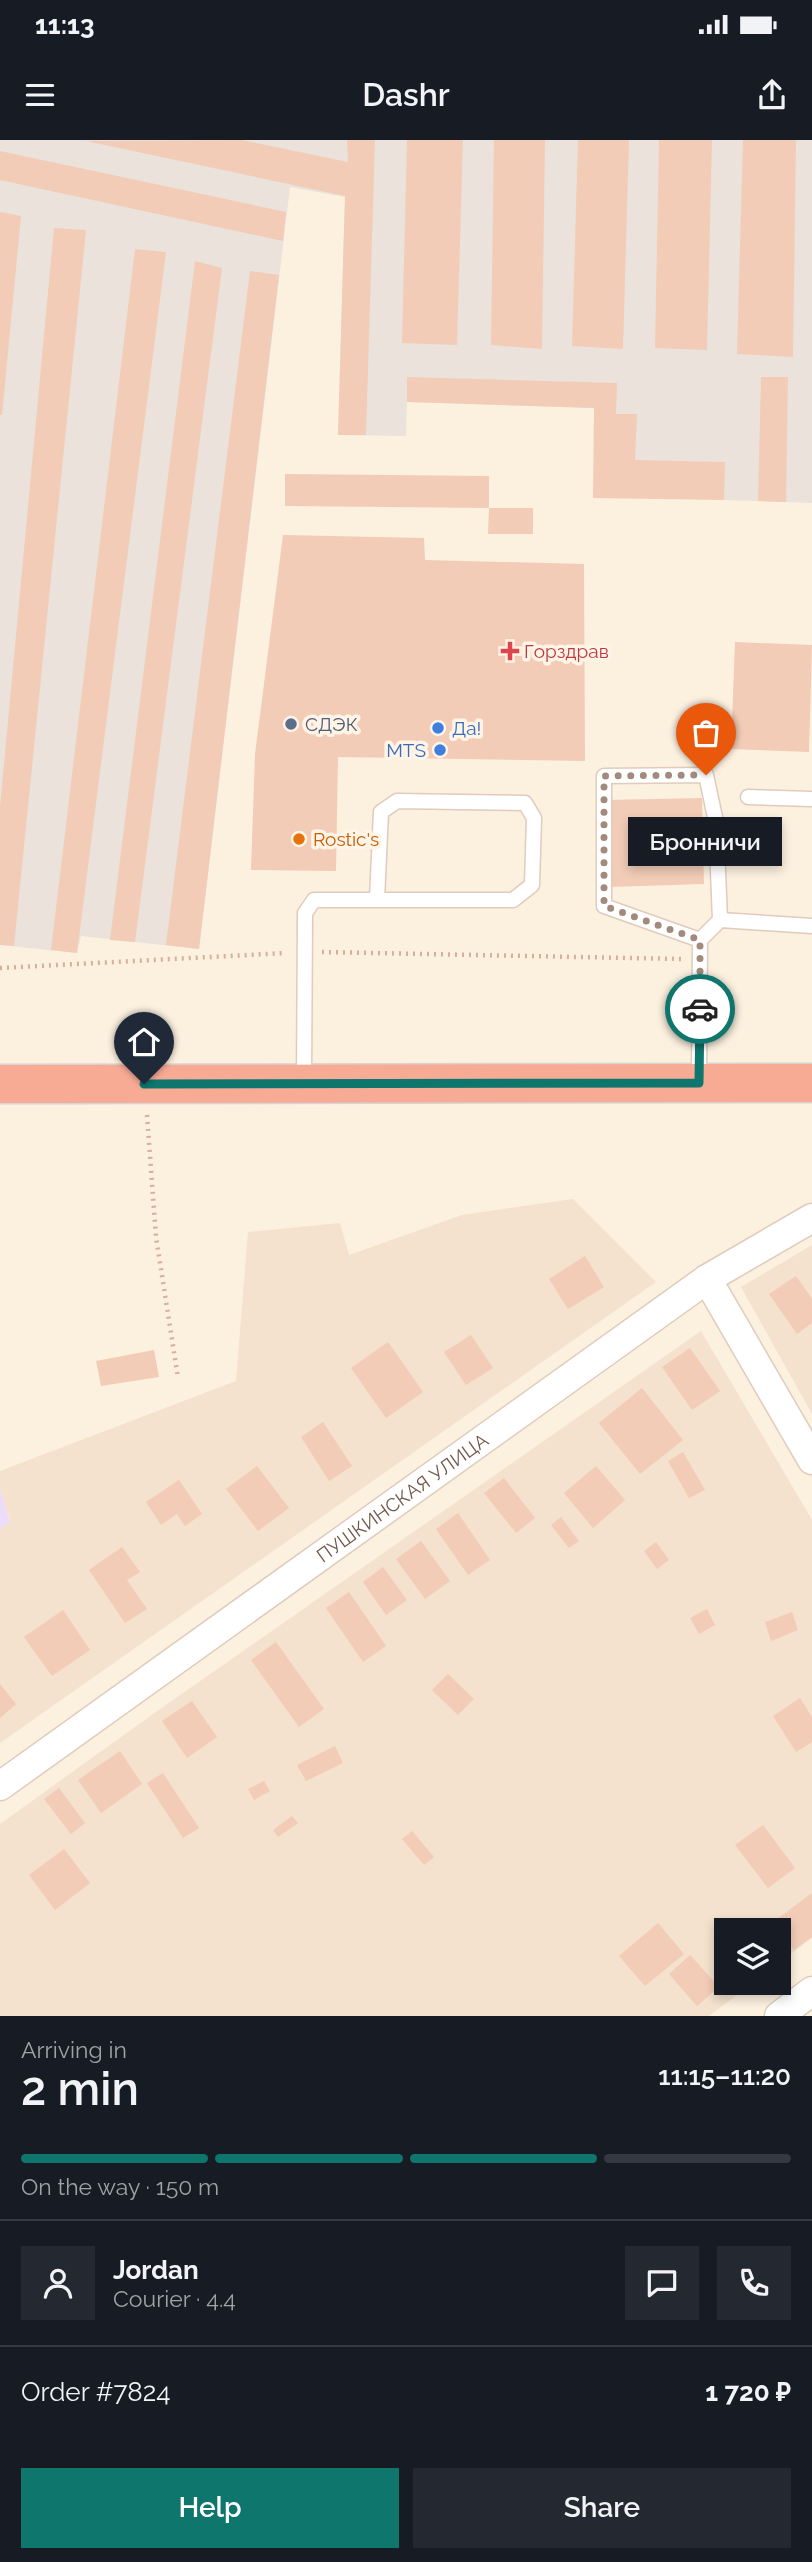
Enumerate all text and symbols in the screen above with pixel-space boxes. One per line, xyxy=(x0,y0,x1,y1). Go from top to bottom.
text: 11:13 xyxy=(35,10,94,40)
icon: menu xyxy=(21,76,59,114)
text: Dashr xyxy=(362,76,450,113)
icon: share xyxy=(753,76,791,114)
place label: Горздрав xyxy=(524,640,609,662)
marker: Горздрав xyxy=(502,643,518,659)
pin xyxy=(676,703,736,775)
place label: СДЭК xyxy=(305,713,358,735)
icon: bag xyxy=(687,714,725,752)
marker: СДЭК xyxy=(283,716,299,732)
place label: Да! xyxy=(452,717,481,739)
marker: Да! xyxy=(430,720,446,736)
place label: MTS xyxy=(386,739,426,761)
marker: MTS xyxy=(432,742,448,758)
callout: Бронничи xyxy=(629,817,783,866)
place label: Rostic's xyxy=(313,828,379,850)
text: Бронничи xyxy=(649,828,761,855)
marker: Rostic's xyxy=(291,831,307,847)
courier xyxy=(665,974,735,1044)
icon: car xyxy=(681,990,719,1028)
pin xyxy=(114,1012,174,1084)
icon: home xyxy=(125,1023,163,1061)
street label: ПУШКИНСКАЯ УЛИЦА xyxy=(312,1429,492,1566)
map controls xyxy=(714,1918,791,1995)
button: layers xyxy=(714,1918,791,1995)
text: Arriving in xyxy=(21,2036,127,2063)
text: 11:15–11:20 xyxy=(658,2061,791,2091)
text: 2 min xyxy=(21,2062,139,2116)
text: On the way · 150 m xyxy=(21,2173,219,2200)
button: person xyxy=(21,2246,95,2320)
button: chat xyxy=(625,2246,699,2320)
button: phone xyxy=(717,2246,791,2320)
text: Jordan xyxy=(113,2255,199,2285)
text: Courier · 4.4 xyxy=(113,2285,236,2312)
text: Order #7824 xyxy=(21,2377,171,2407)
text: 1 720 ₽ xyxy=(705,2377,791,2407)
button: Help xyxy=(21,2468,399,2548)
button: Share xyxy=(413,2468,791,2548)

